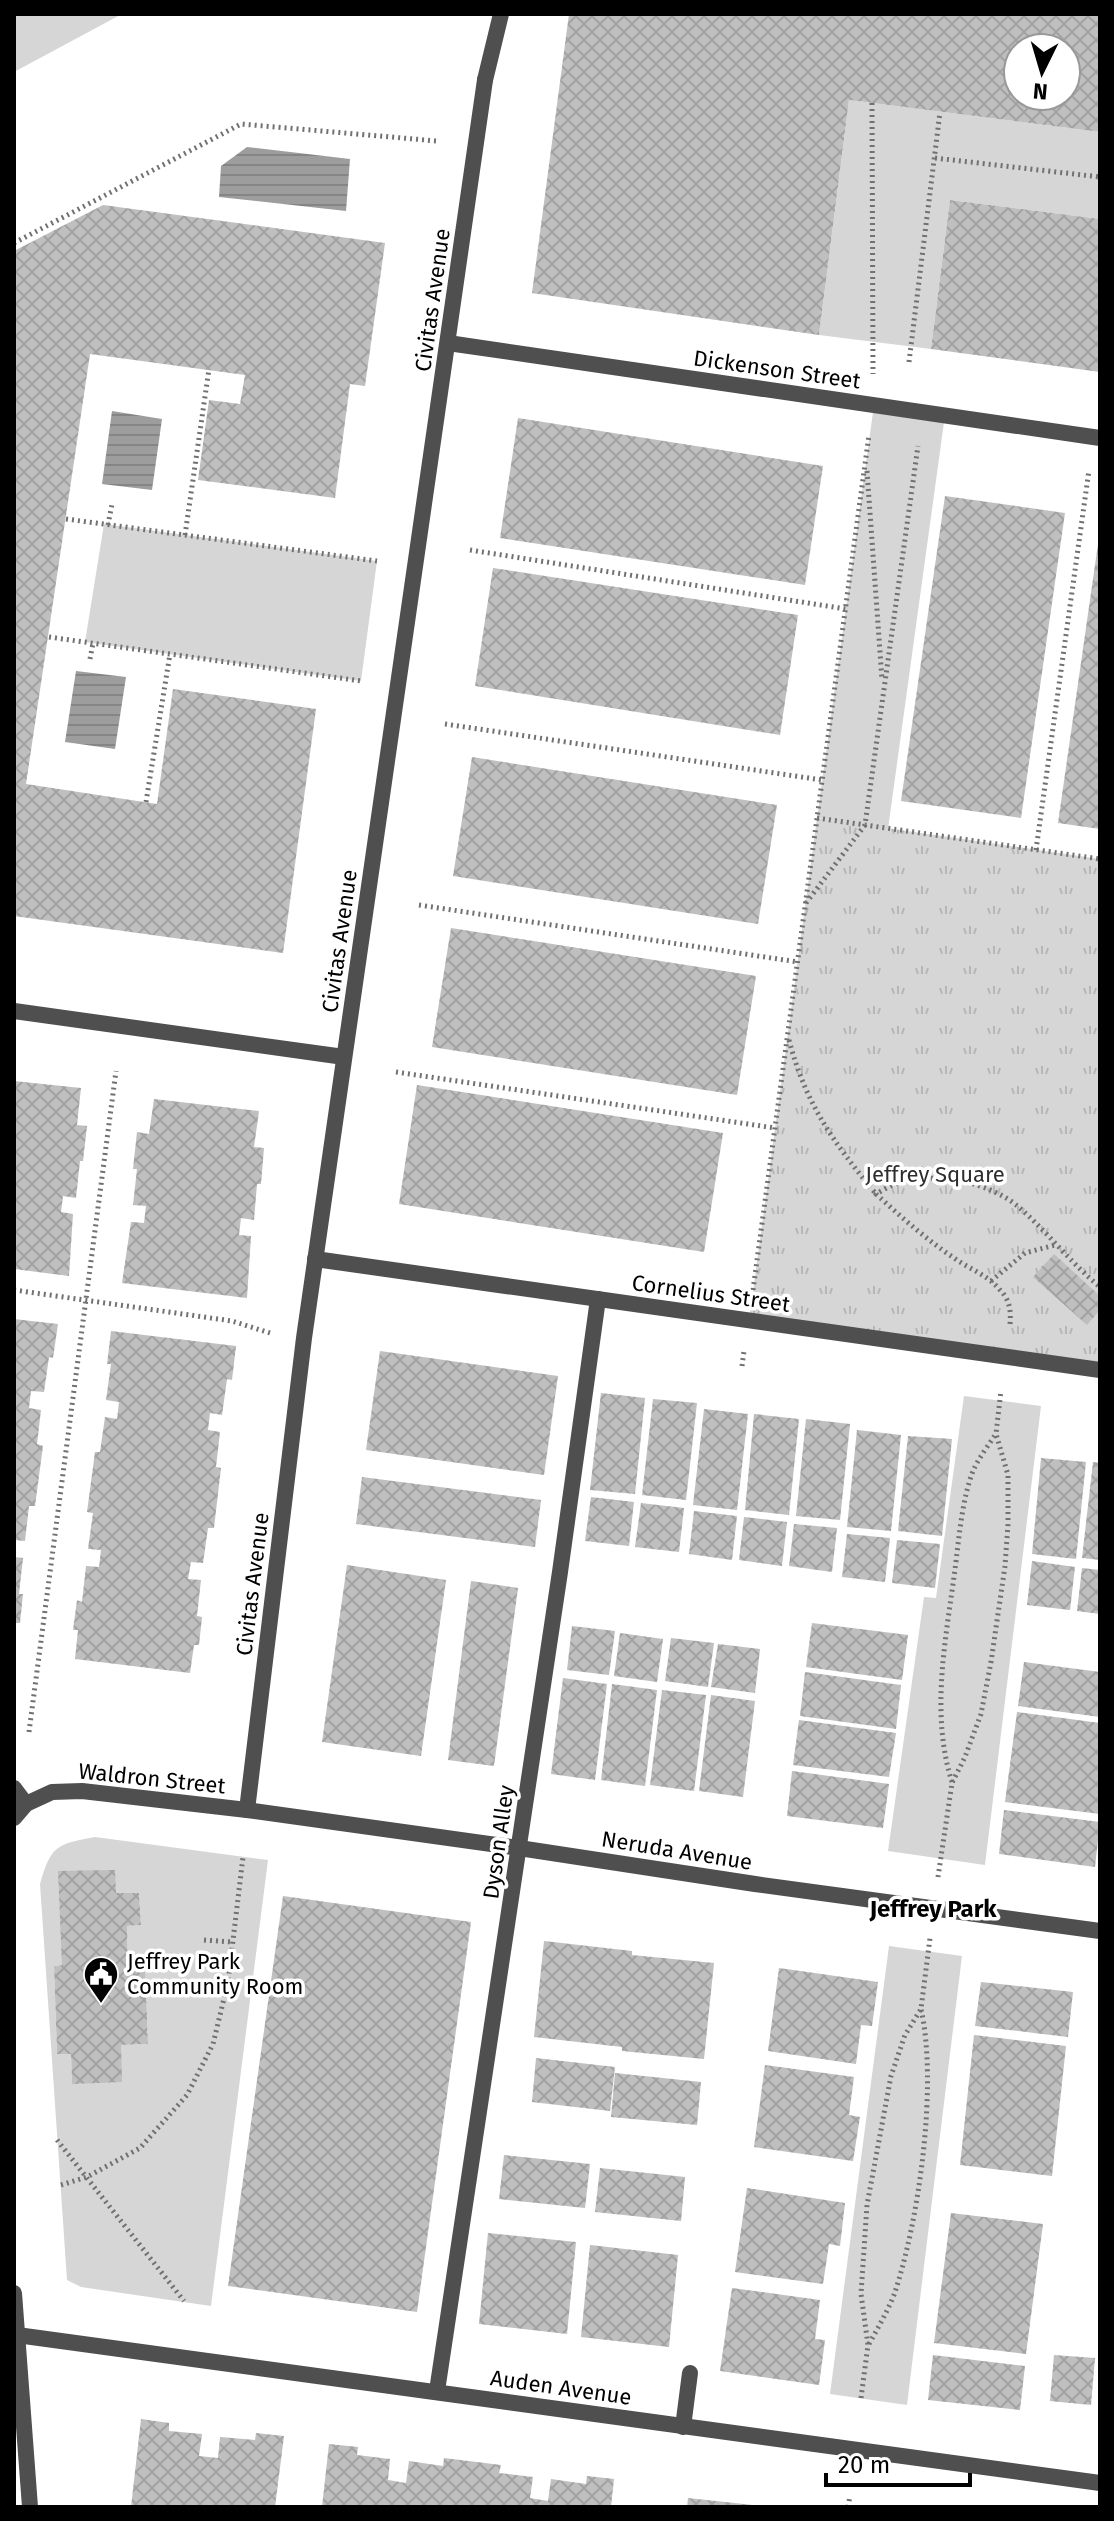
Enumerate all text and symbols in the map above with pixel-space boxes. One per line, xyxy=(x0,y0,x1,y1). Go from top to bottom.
north arrow xyxy=(1002,32,1082,112)
text: N xyxy=(1032,77,1049,106)
street label: Civitas Avenue xyxy=(409,227,456,373)
street label: Dickenson Street xyxy=(692,344,862,395)
street label: Civitas Avenue xyxy=(316,868,363,1014)
park label: Jeffrey Square xyxy=(865,1161,1005,1188)
street label: Cornelius Street xyxy=(630,1269,792,1318)
street label: Civitas Avenue xyxy=(230,1511,275,1657)
street label: Waldron Street xyxy=(77,1757,227,1800)
street label: Dyson Alley xyxy=(477,1783,520,1901)
street label: Neruda Avenue xyxy=(600,1825,754,1876)
district label: Jeffrey Park xyxy=(868,1895,997,1923)
place label: Jeffrey Park Community Room xyxy=(127,1948,303,2000)
public building icon: Jeffrey Park Community Room xyxy=(82,1955,120,2005)
street label: Auden Avenue xyxy=(489,2364,633,2411)
scale bar xyxy=(826,2437,970,2487)
text: 20 m xyxy=(838,2451,890,2479)

